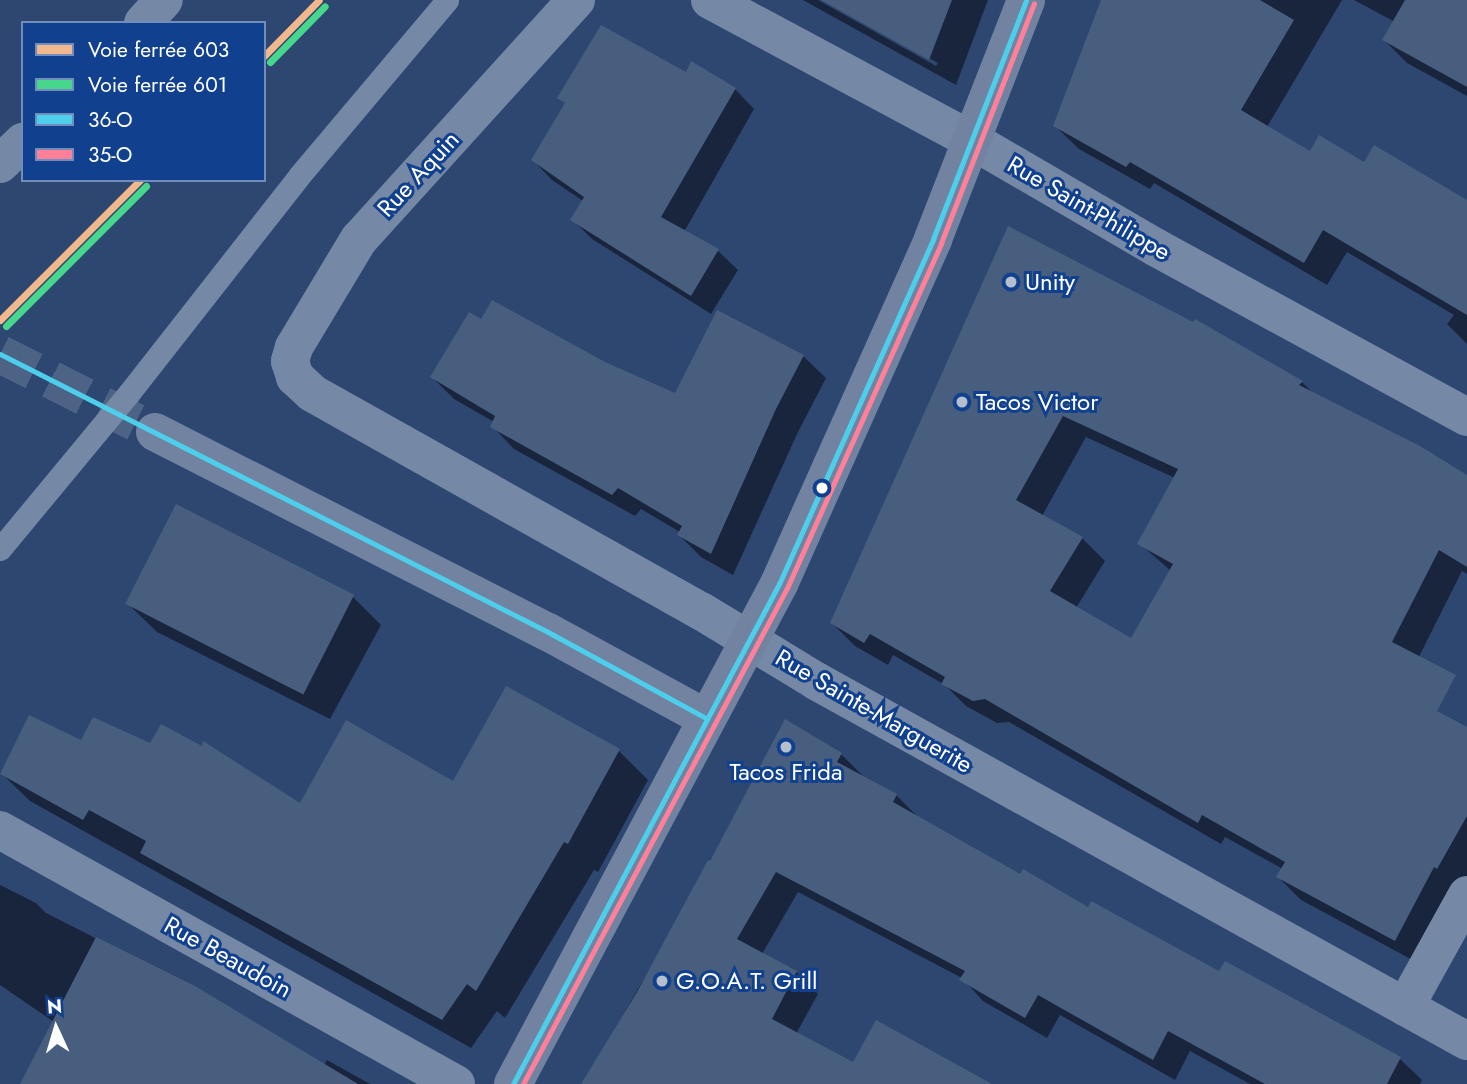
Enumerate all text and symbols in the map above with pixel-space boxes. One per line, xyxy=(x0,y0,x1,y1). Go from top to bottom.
legend xyxy=(21,21,266,182)
text: Voie ferrée 603 xyxy=(88,35,229,65)
text: Voie ferrée 601 xyxy=(88,70,227,100)
text: 36-O xyxy=(88,105,133,135)
street label: Rue Aquin xyxy=(371,125,465,223)
text: 35-O xyxy=(88,140,132,170)
street label: Rue Saint-Philippe xyxy=(1002,150,1176,266)
place label: Unity xyxy=(1025,268,1075,296)
marker: Unity xyxy=(1003,274,1019,290)
place label: Tacos Victor xyxy=(976,388,1098,416)
marker: Tacos Victor xyxy=(954,394,970,410)
unlabelled marker xyxy=(815,481,829,495)
street label: Rue Sainte-Marguerite xyxy=(771,643,977,779)
marker: Tacos Frida xyxy=(778,739,794,755)
place label: Tacos Frida xyxy=(730,758,842,786)
street label: Rue Beaudoin xyxy=(159,910,297,1004)
place label: G.O.A.T. Grill xyxy=(676,967,818,995)
marker: G.O.A.T. Grill xyxy=(654,973,670,989)
north arrow xyxy=(21,993,91,1063)
text: N xyxy=(46,993,63,1021)

